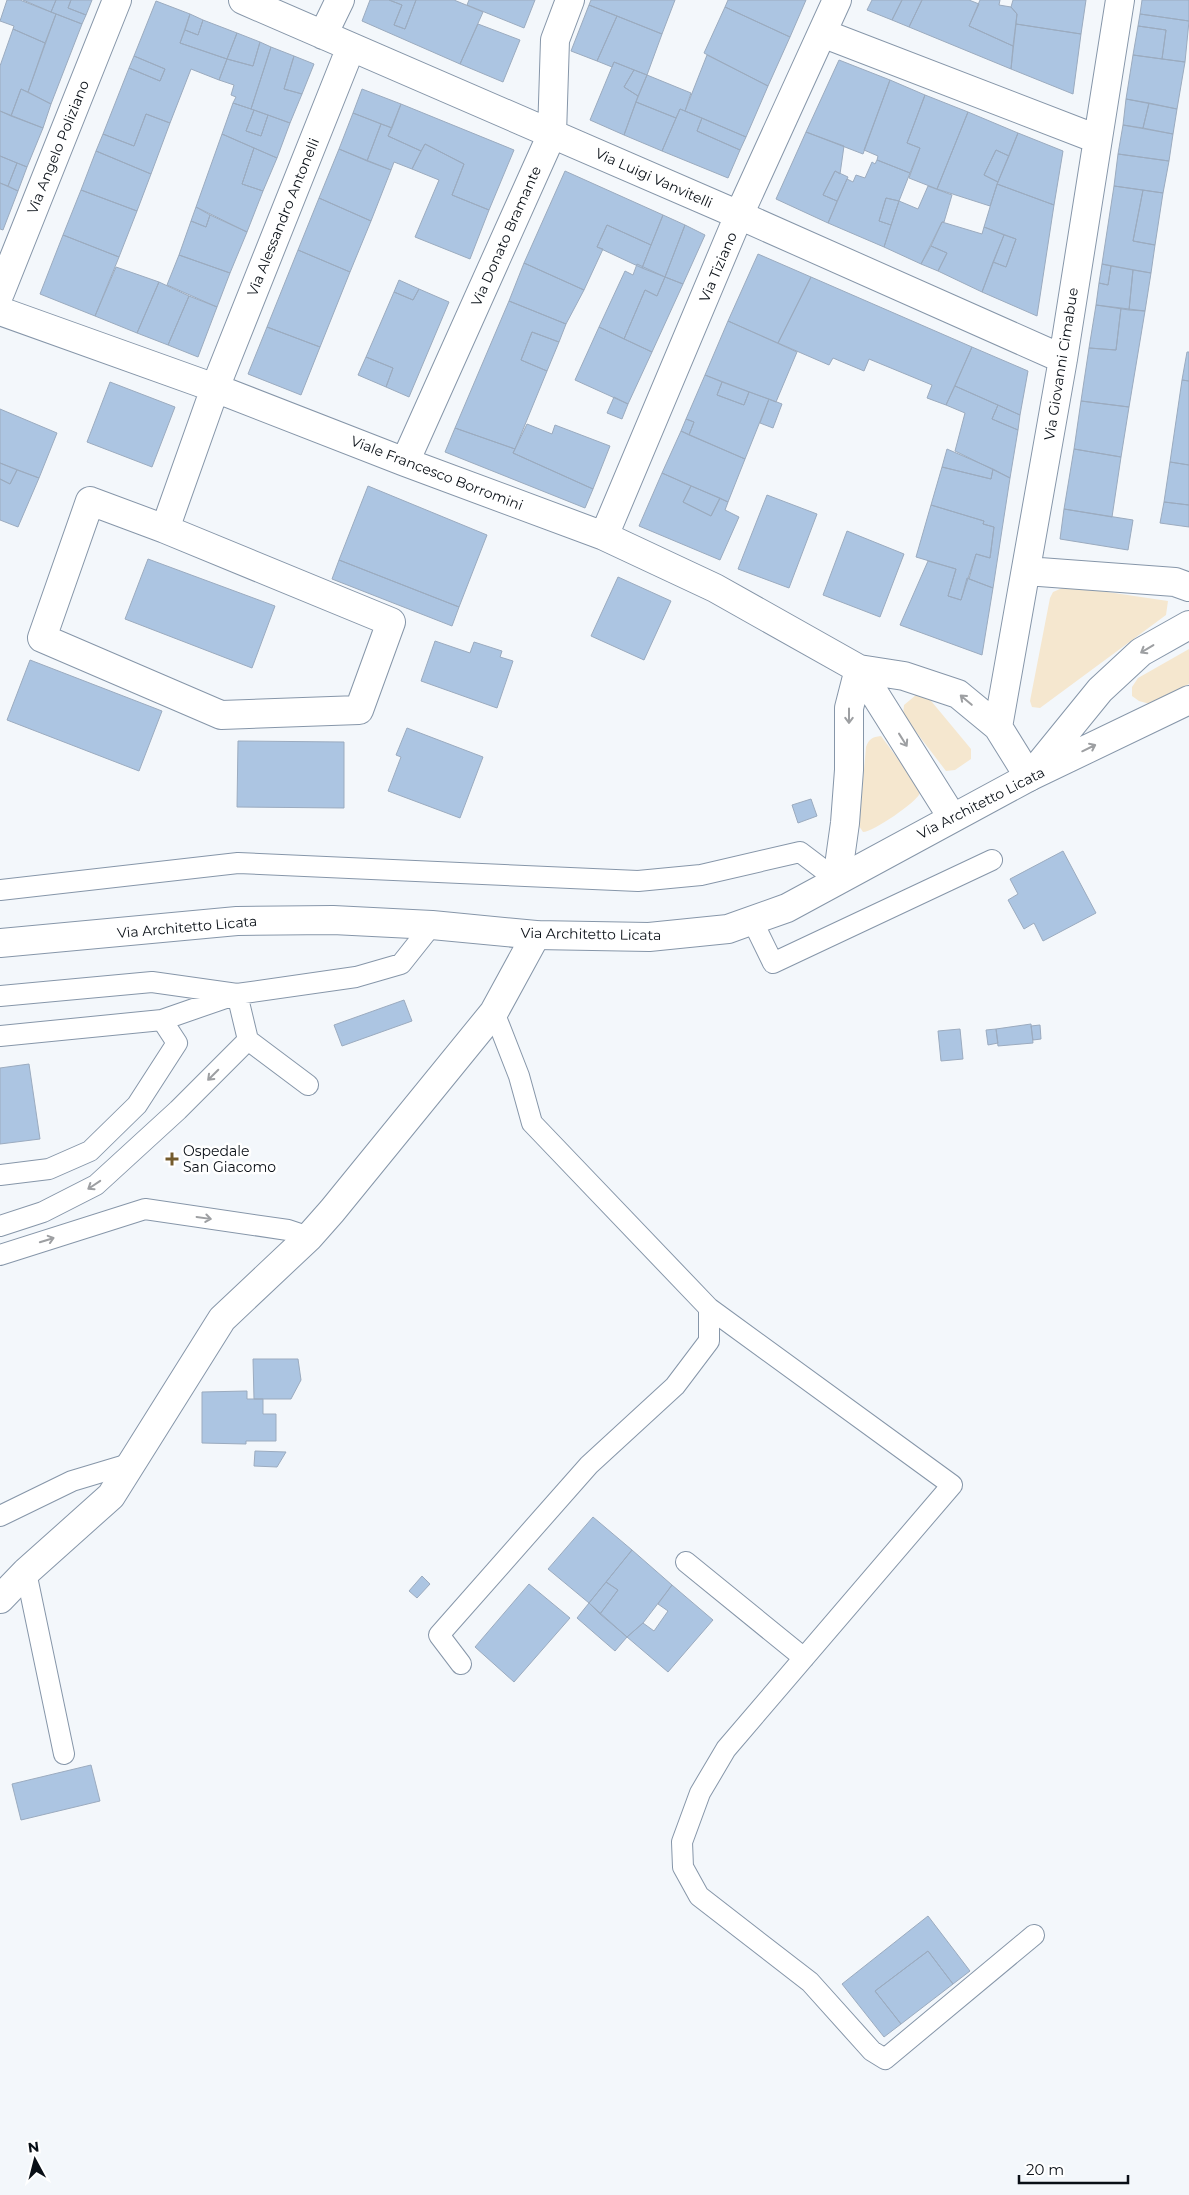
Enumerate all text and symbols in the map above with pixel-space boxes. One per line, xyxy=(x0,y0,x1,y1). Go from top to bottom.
street label: Via Angelo Poliziano xyxy=(23,77,93,216)
street label: Via Alessandro Antonelli xyxy=(243,135,323,299)
street label: Via Luigi Vanvitelli xyxy=(593,144,715,212)
street label: Via Donato Bramante xyxy=(467,163,545,309)
street label: Via Tiziano xyxy=(695,229,741,305)
street label: Via Giovanni Cimabue xyxy=(1040,286,1082,442)
street label: Viale Francesco Borromini xyxy=(348,432,526,514)
one-way arrow xyxy=(1140,645,1154,655)
one-way arrow xyxy=(959,694,972,706)
one-way arrow xyxy=(844,708,854,724)
one-way arrow xyxy=(898,732,908,746)
one-way arrow xyxy=(1081,743,1096,753)
street label: Via Architetto Licata xyxy=(914,763,1048,843)
street label: Via Architetto Licata xyxy=(116,912,258,942)
street label: Via Architetto Licata xyxy=(521,924,661,944)
one-way arrow xyxy=(207,1069,219,1081)
place label: Ospedale San Giacomo xyxy=(183,1142,276,1176)
marker: Ospedale San Giacomo xyxy=(165,1152,179,1166)
one-way arrow xyxy=(87,1179,101,1190)
one-way arrow xyxy=(195,1213,211,1223)
one-way arrow xyxy=(38,1235,54,1244)
north arrow xyxy=(10,2135,60,2185)
text: N xyxy=(27,2137,40,2157)
scale bar xyxy=(1019,2152,1128,2184)
text: 20 m xyxy=(1026,2160,1064,2179)

